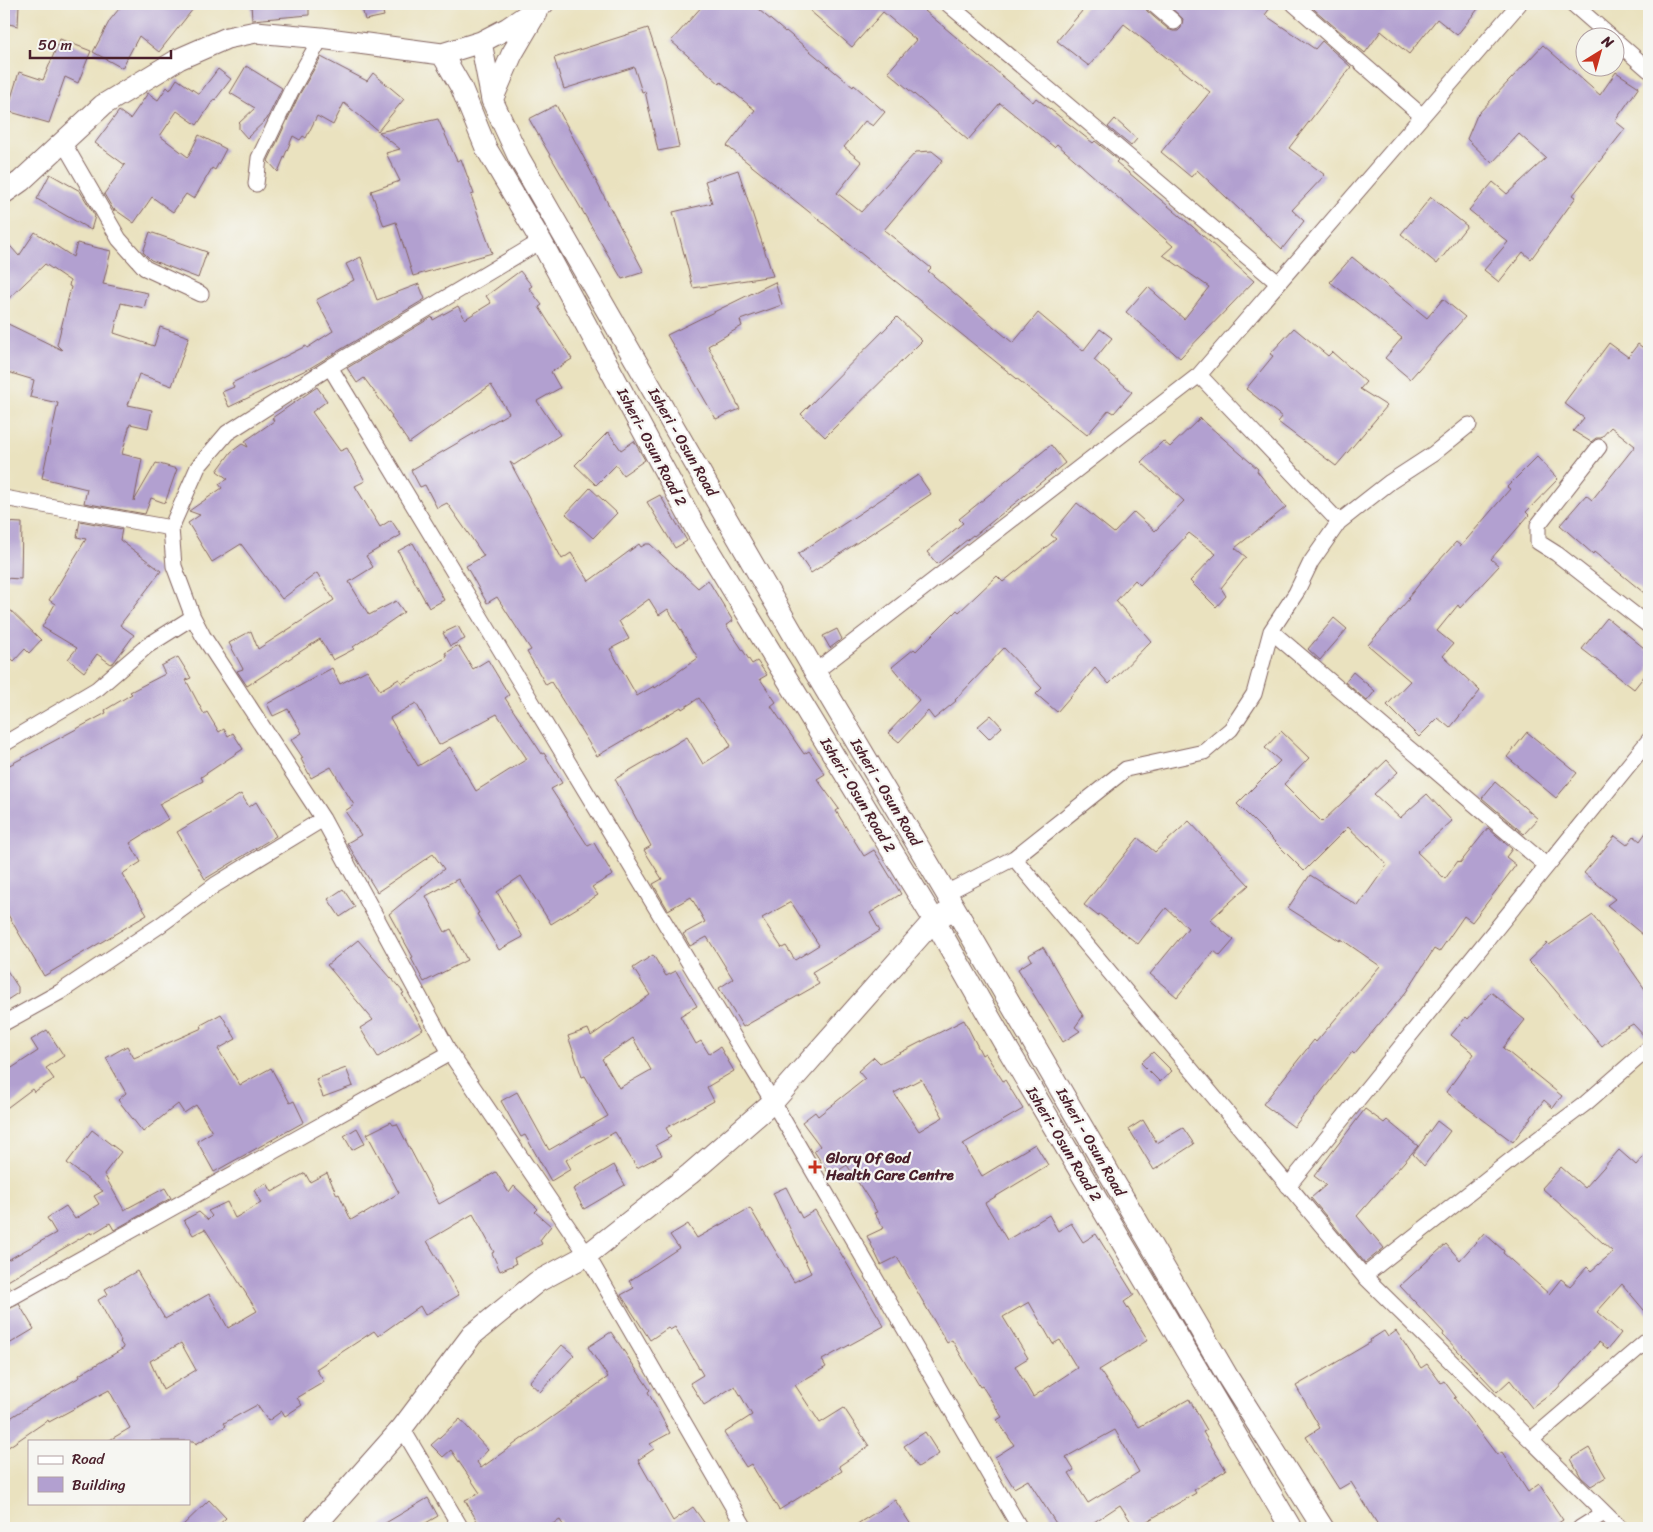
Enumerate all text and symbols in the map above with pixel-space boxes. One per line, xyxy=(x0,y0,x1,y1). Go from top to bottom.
scale bar xyxy=(30,28,171,60)
north arrow xyxy=(1576,28,1626,78)
text: N xyxy=(1595,29,1619,55)
text: 50 m xyxy=(38,32,73,58)
street label: Isheri- Osun Road 2 xyxy=(609,382,694,511)
street label: Isheri - Osun Road xyxy=(641,382,725,502)
street label: Isheri- Osun Road 2 xyxy=(813,731,903,858)
street label: Isheri - Osun Road xyxy=(843,732,929,852)
street label: Isheri- Osun Road 2 xyxy=(1019,1080,1109,1207)
street label: Isheri - Osun Road xyxy=(1049,1082,1133,1202)
place label: Glory Of God Health Care Centre xyxy=(825,1145,954,1188)
marker: Glory Of God Health Care Centre xyxy=(808,1160,822,1174)
legend xyxy=(28,1440,190,1504)
text: Road xyxy=(72,1446,105,1472)
text: Building xyxy=(72,1472,126,1498)

